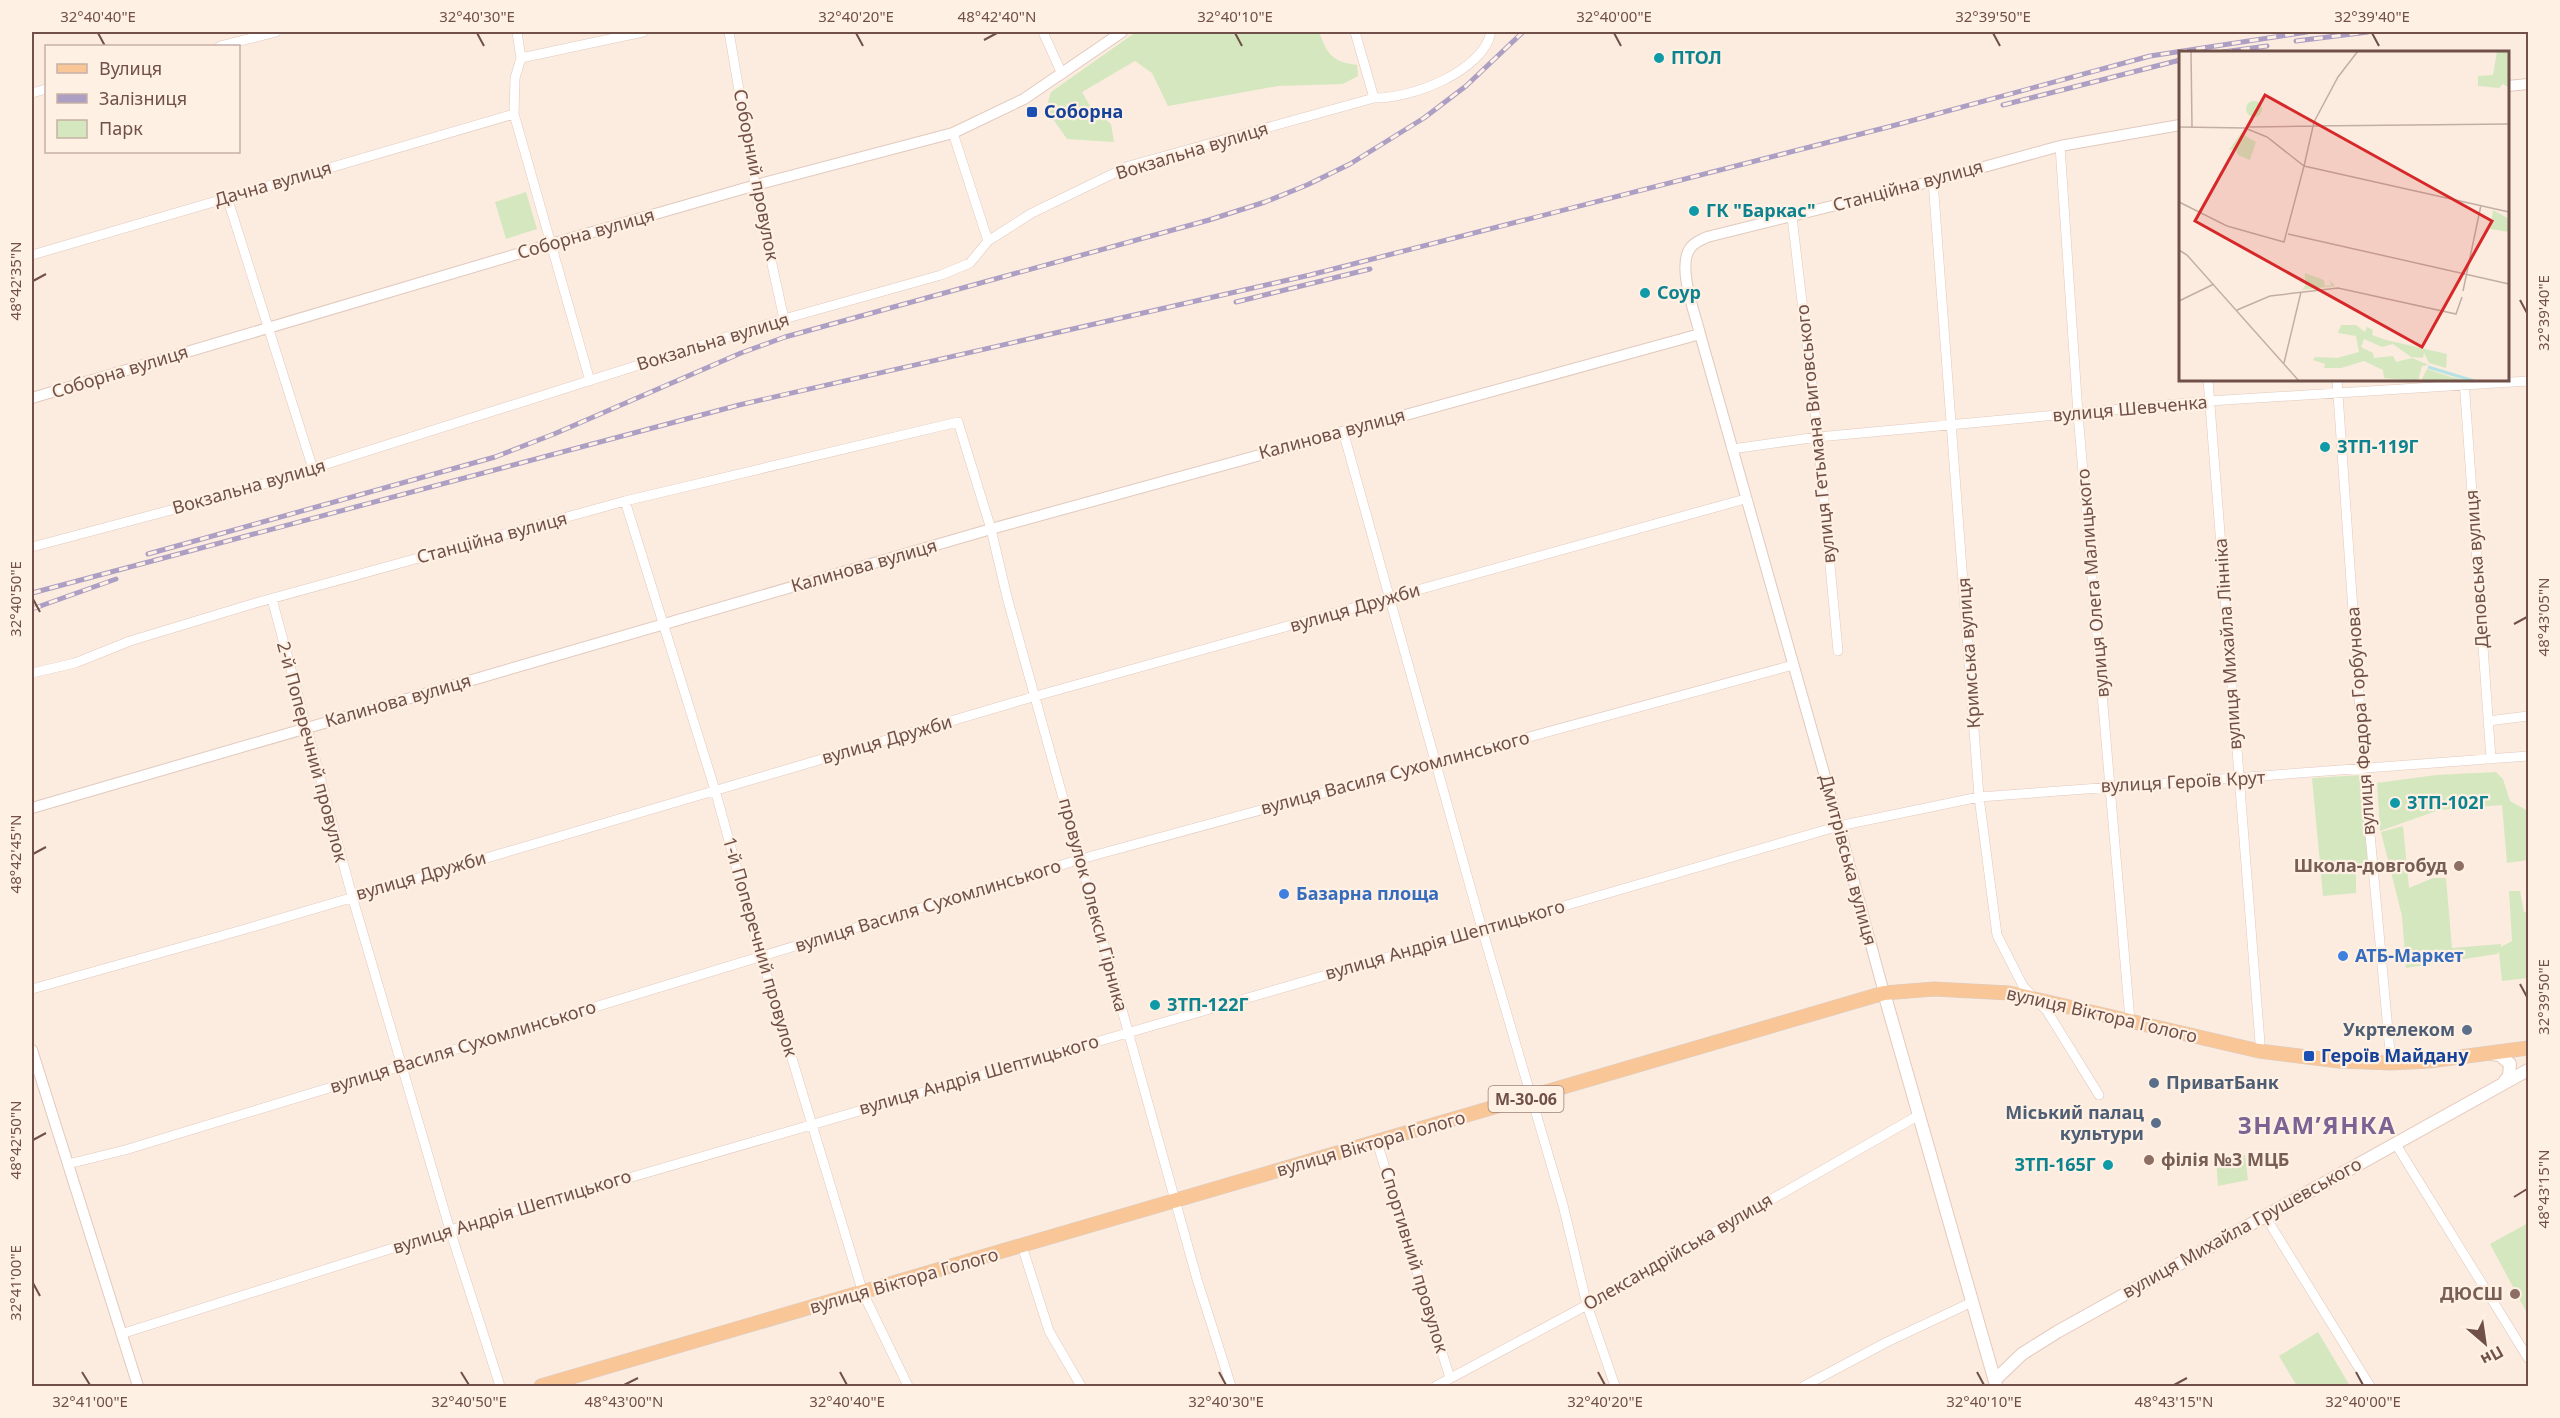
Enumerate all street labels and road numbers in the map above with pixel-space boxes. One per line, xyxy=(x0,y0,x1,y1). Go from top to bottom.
street label: Соборний провулок xyxy=(729,87,785,263)
street label: Вокзальна вулиця xyxy=(1113,115,1271,185)
street label: Станційна вулиця xyxy=(1830,153,1986,217)
street label: Дачна вулиця xyxy=(211,155,334,211)
street label: Соборна вулиця xyxy=(514,202,657,264)
street label: вулиця Гетьмана Виговського xyxy=(1789,303,1841,565)
street label: Вокзальна вулиця xyxy=(634,306,792,376)
street label: Соборна вулиця xyxy=(48,339,191,403)
street label: вулиця Шевченка xyxy=(2051,389,2208,427)
street label: Калинова вулиця xyxy=(1256,402,1408,464)
street label: Вокзальна вулиця xyxy=(169,453,328,519)
street label: вулиця Олега Малицького xyxy=(2070,468,2114,699)
street label: Деповська вулиця xyxy=(2458,489,2494,649)
street label: Станційна вулиця xyxy=(414,505,570,569)
street label: Калинова вулиця xyxy=(788,533,940,597)
street label: вулиця Михайла Лінніка xyxy=(2208,537,2246,751)
street label: вулиця Дружби xyxy=(1287,577,1423,637)
street label: Кримська вулиця xyxy=(1951,577,1985,729)
street label: вулиця Федора Горбунова xyxy=(2340,606,2380,836)
street label: 2-й Поперечний провулок xyxy=(272,639,354,865)
street label: Калинова вулиця xyxy=(322,668,474,732)
street label: вулиця Дружби xyxy=(819,709,955,769)
street label: вулиця Василя Сухомлинського xyxy=(1258,725,1532,820)
street label: вулиця Героїв Крут xyxy=(2100,765,2266,797)
street label: Дмитрівська вулиця xyxy=(1815,772,1883,948)
street label: провулок Олекси Гірника xyxy=(1054,795,1134,1014)
street label: 1-й Поперечний провулок xyxy=(718,834,804,1060)
street label: вулиця Дружби xyxy=(353,845,489,905)
street label: вулиця Василя Сухомлинського xyxy=(792,853,1064,957)
street label: вулиця Андрія Шептицького xyxy=(1322,893,1567,985)
street label: вулиця Віктора Голого xyxy=(2004,980,2200,1048)
street label: вулиця Василя Сухомлинського xyxy=(327,994,599,1098)
street label: вулиця Андрія Шептицького xyxy=(856,1028,1101,1120)
road number: М-30-06 xyxy=(1488,1086,1564,1112)
street label: вулиця Віктора Голого xyxy=(1274,1105,1468,1181)
street label: вулиця Михайла Грушевського xyxy=(2118,1151,2365,1303)
street label: вулиця Андрія Шептицького xyxy=(389,1163,634,1259)
street label: Спортивний провулок xyxy=(1375,1164,1455,1356)
street label: Олександрійська вулиця xyxy=(1578,1187,1777,1315)
street label: вулиця Віктора Голого xyxy=(807,1242,1001,1318)

